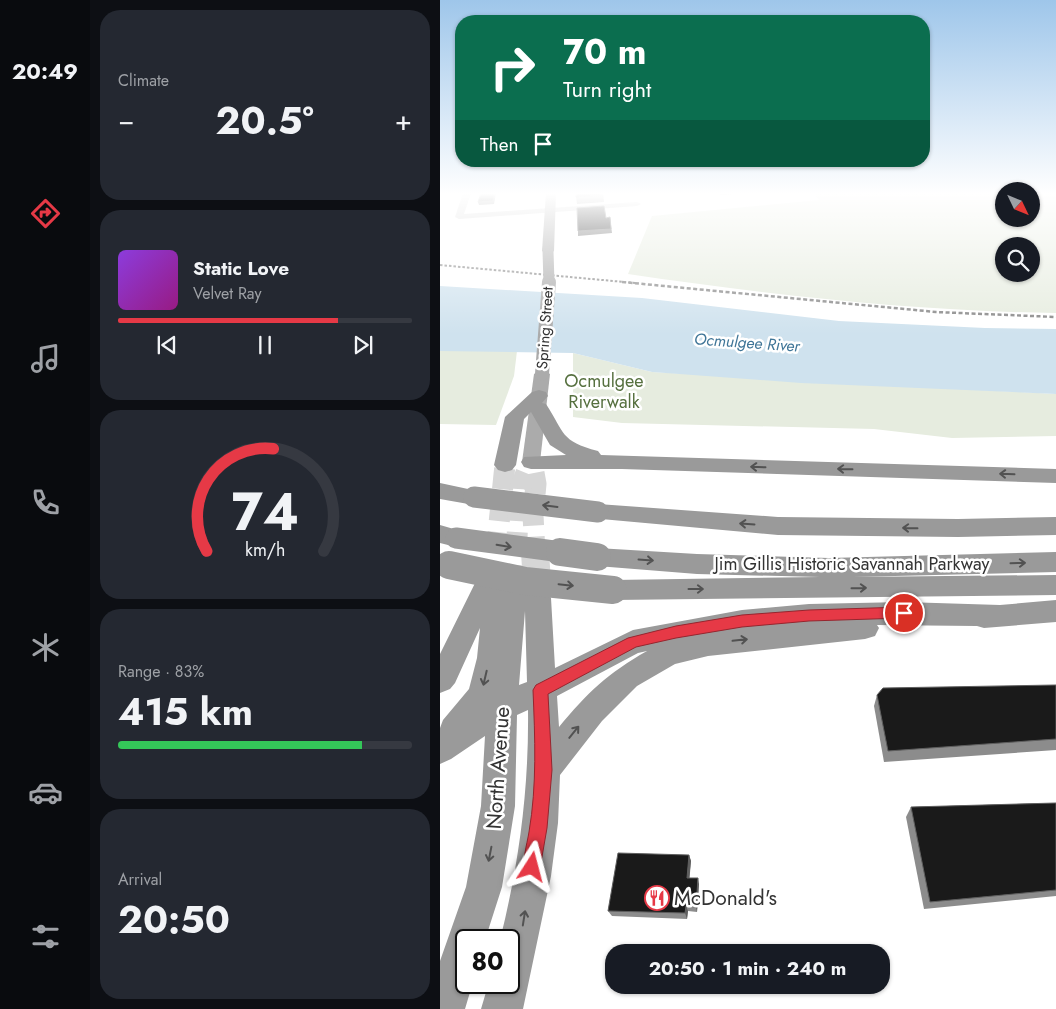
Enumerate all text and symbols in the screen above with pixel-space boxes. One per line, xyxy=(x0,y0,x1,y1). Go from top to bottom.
text: 70 m xyxy=(563,27,646,77)
icon: right xyxy=(480,35,545,100)
text: 20:49 xyxy=(12,55,78,87)
text: Climate xyxy=(118,69,169,92)
text: Turn right xyxy=(563,73,651,105)
text: 20.5° xyxy=(216,93,314,148)
text: − xyxy=(118,100,135,141)
text: + xyxy=(395,100,412,141)
icon: arrive xyxy=(529,130,557,158)
text: Then xyxy=(480,131,519,158)
north arrow xyxy=(995,182,1040,228)
map controls xyxy=(995,182,1040,282)
icon: directions xyxy=(28,196,63,231)
button: search xyxy=(995,237,1040,282)
text: Static Love xyxy=(193,255,289,282)
text: Velvet Ray xyxy=(193,282,262,305)
street label: Spring Street xyxy=(531,286,559,370)
water label: Ocmulgee River xyxy=(693,327,802,358)
icon: previous xyxy=(153,331,181,359)
icon: pause xyxy=(251,331,279,359)
icon: next xyxy=(349,331,377,359)
icon: music xyxy=(28,341,63,376)
park label: Ocmulgee Riverwalk xyxy=(564,368,644,415)
one-way arrow xyxy=(750,462,766,472)
one-way arrow xyxy=(837,464,854,474)
one-way arrow xyxy=(1000,469,1016,479)
text: 74 xyxy=(231,474,299,550)
icon: phone xyxy=(28,485,63,520)
one-way arrow xyxy=(542,501,558,511)
one-way arrow xyxy=(739,520,755,529)
one-way arrow xyxy=(902,523,918,533)
text: km/h xyxy=(245,537,285,563)
one-way arrow xyxy=(496,541,512,551)
street label: Jim Gillis Historic Savannah Parkway xyxy=(713,551,990,577)
one-way arrow xyxy=(638,556,654,565)
one-way arrow xyxy=(1010,558,1026,568)
one-way arrow xyxy=(557,580,573,590)
one-way arrow xyxy=(850,583,867,593)
one-way arrow xyxy=(688,584,704,594)
pin xyxy=(883,592,925,634)
icon: arrive xyxy=(890,599,918,627)
icon: climate xyxy=(28,630,63,665)
one-way arrow xyxy=(732,635,748,645)
text: Range · 83% xyxy=(118,660,204,683)
one-way arrow xyxy=(480,670,489,686)
text: 415 km xyxy=(118,684,253,739)
street label: North Avenue xyxy=(479,706,517,830)
one-way arrow xyxy=(569,726,580,739)
icon: car xyxy=(28,775,63,810)
position arrow xyxy=(505,840,557,892)
one-way arrow xyxy=(484,846,494,862)
text: Arrival xyxy=(118,868,162,891)
place label: McDonald's xyxy=(674,883,777,913)
restaurant icon: McDonald's xyxy=(644,885,670,911)
text: 20:50 xyxy=(118,892,230,947)
one-way arrow xyxy=(520,910,530,926)
icon: filters xyxy=(28,919,63,954)
speed limit sign: 80 xyxy=(455,929,520,994)
text: 20:50 · 1 min · 240 m xyxy=(649,955,846,982)

